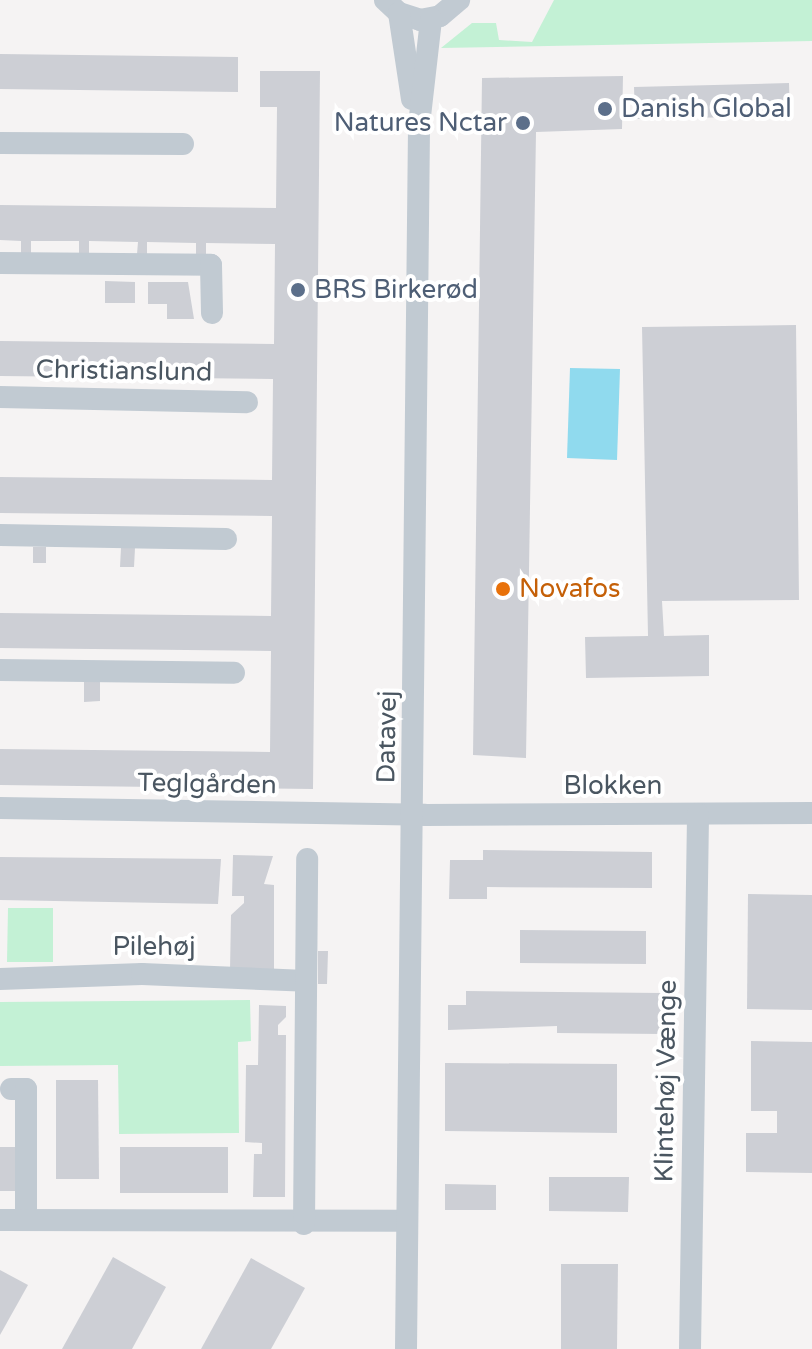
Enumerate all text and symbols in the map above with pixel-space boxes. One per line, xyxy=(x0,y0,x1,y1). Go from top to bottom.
place label: Danish Global xyxy=(621,93,792,125)
marker: Danish Global xyxy=(596,100,614,118)
place label: Natures Nctar xyxy=(334,107,507,139)
marker: Natures Nctar xyxy=(514,114,532,132)
place label: BRS Birkerød xyxy=(314,274,478,306)
marker: BRS Birkerød xyxy=(289,281,307,299)
street label: Christianslund xyxy=(35,354,213,388)
place label: Novafos xyxy=(519,573,621,605)
marker: Novafos xyxy=(494,580,512,598)
street label: Datavej xyxy=(371,690,403,784)
street label: Teglgården xyxy=(137,767,277,801)
street label: Blokken xyxy=(564,770,662,802)
street label: Pilehøj xyxy=(112,931,196,963)
street label: Klintehøj Vænge xyxy=(649,979,683,1183)

